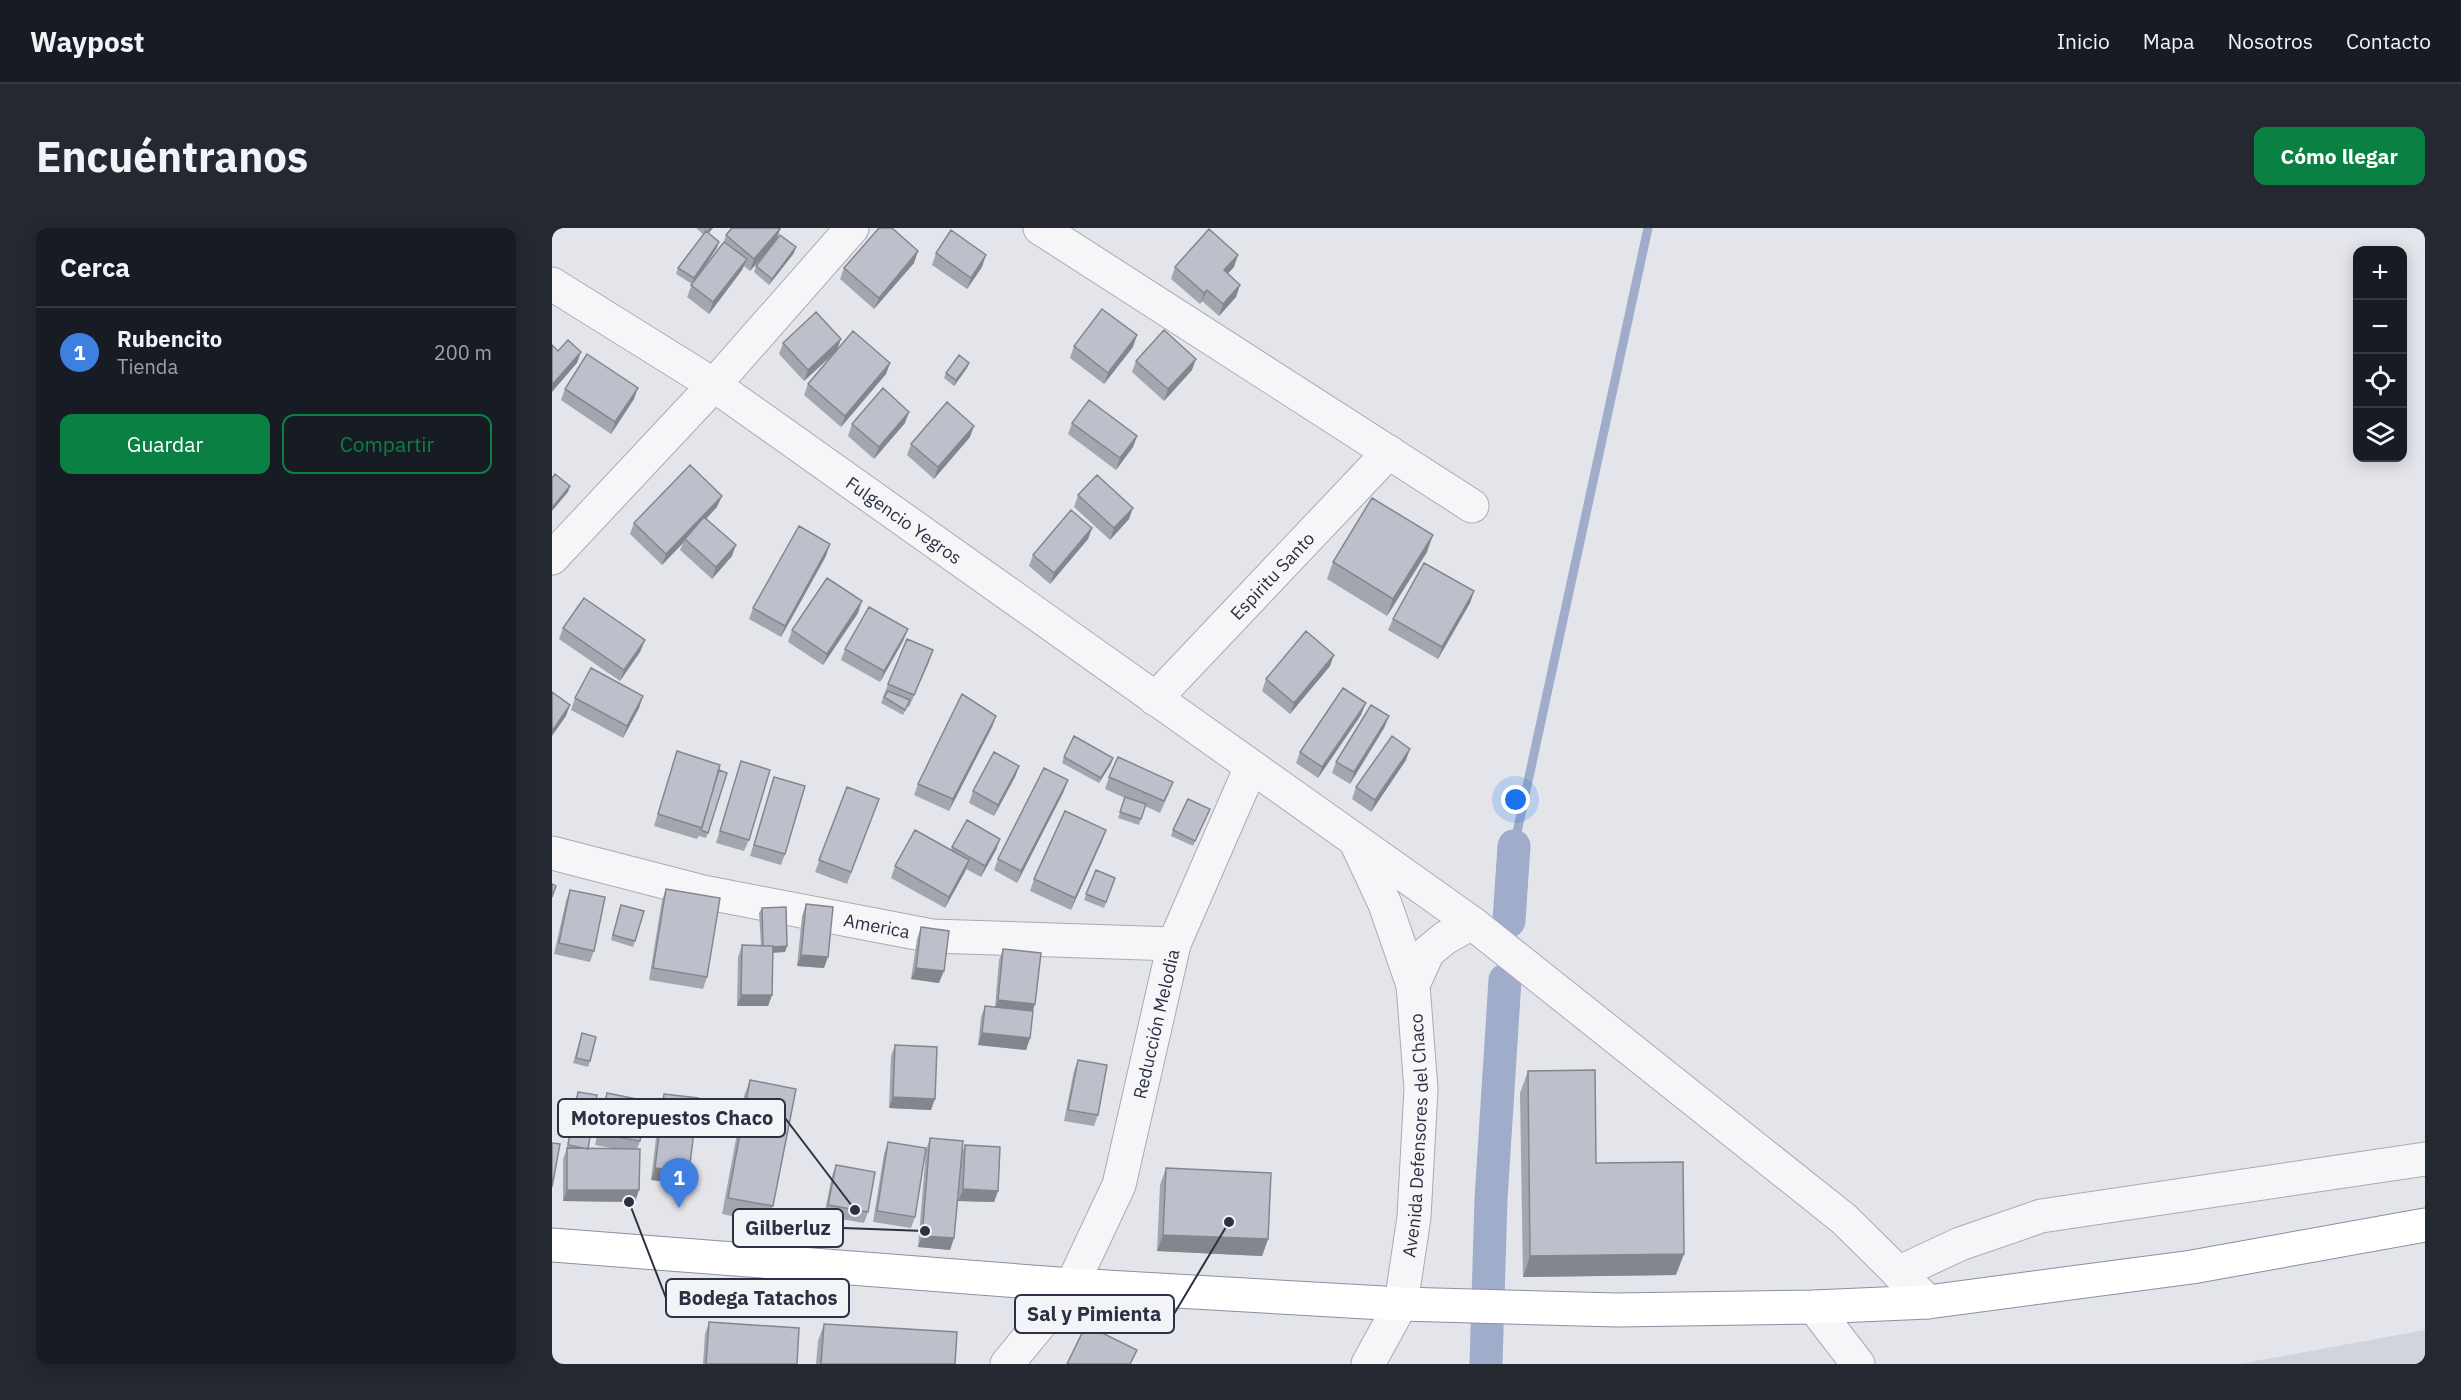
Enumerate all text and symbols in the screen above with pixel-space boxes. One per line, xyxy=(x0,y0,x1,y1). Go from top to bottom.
text: Waypost xyxy=(30,23,144,60)
text: Inicio xyxy=(2057,27,2110,55)
text: Mapa xyxy=(2143,27,2195,55)
text: Nosotros xyxy=(2228,27,2313,55)
text: Contacto xyxy=(2346,27,2431,55)
button: Cómo llegar xyxy=(2254,127,2425,185)
text: Encuéntranos xyxy=(36,129,308,184)
map controls xyxy=(2353,246,2407,462)
button: + xyxy=(2353,246,2407,300)
text: Cerca xyxy=(60,250,130,284)
button: − xyxy=(2353,300,2407,354)
text: Rubencito xyxy=(117,324,222,353)
text: 1 xyxy=(74,339,86,366)
text: 200 m xyxy=(434,339,492,366)
text: Tienda xyxy=(117,353,178,380)
button: locate xyxy=(2353,354,2407,408)
button: layers xyxy=(2353,408,2407,462)
button: Guardar xyxy=(60,414,270,474)
button: Compartir xyxy=(282,414,492,474)
street label: Fulgencio Yegros xyxy=(842,471,967,569)
street label: Espiritu Santo xyxy=(1225,527,1319,624)
your location xyxy=(1501,785,1530,814)
street label: America xyxy=(842,908,912,943)
street label: Reducción Melodia xyxy=(1128,946,1184,1101)
street label: Avenida Defensores del Chaco xyxy=(1397,1013,1433,1259)
callout: Motorepuestos Chaco xyxy=(558,1099,785,1137)
text: Motorepuestos Chaco xyxy=(571,1104,773,1131)
pin: 1 xyxy=(660,1158,698,1208)
callout: Gilberluz xyxy=(733,1209,843,1247)
text: Gilberluz xyxy=(745,1214,831,1241)
callout: Bodega Tatachos xyxy=(666,1279,849,1317)
text: Bodega Tatachos xyxy=(678,1284,838,1311)
callout: Sal y Pimienta xyxy=(1015,1295,1174,1333)
text: Sal y Pimienta xyxy=(1027,1300,1161,1327)

